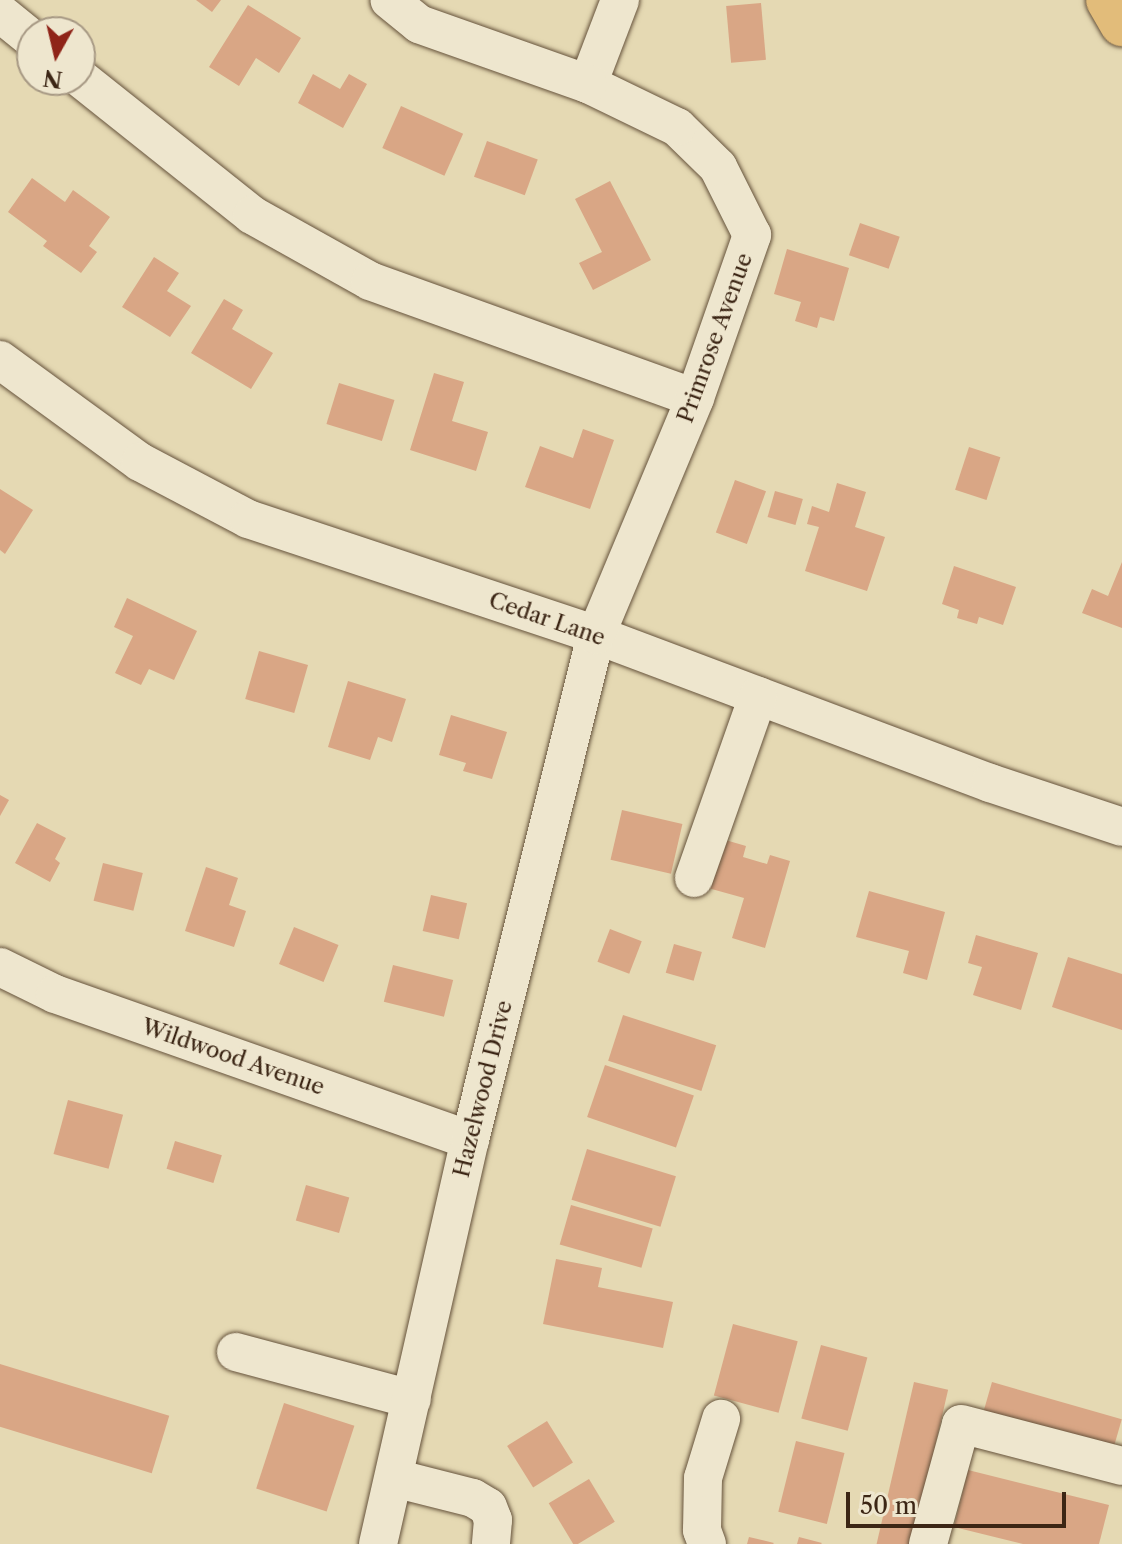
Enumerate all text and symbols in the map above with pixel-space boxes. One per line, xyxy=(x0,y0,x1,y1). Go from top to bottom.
north arrow xyxy=(16,16,96,96)
text: N xyxy=(42,64,64,93)
street label: Primrose Avenue xyxy=(672,249,758,427)
street label: Cedar Lane xyxy=(485,587,609,651)
street label: Hazelwood Drive xyxy=(448,998,518,1180)
street label: Wildwood Avenue xyxy=(138,1013,328,1101)
scale bar xyxy=(850,1476,1070,1526)
text: 50 m xyxy=(860,1491,917,1520)

